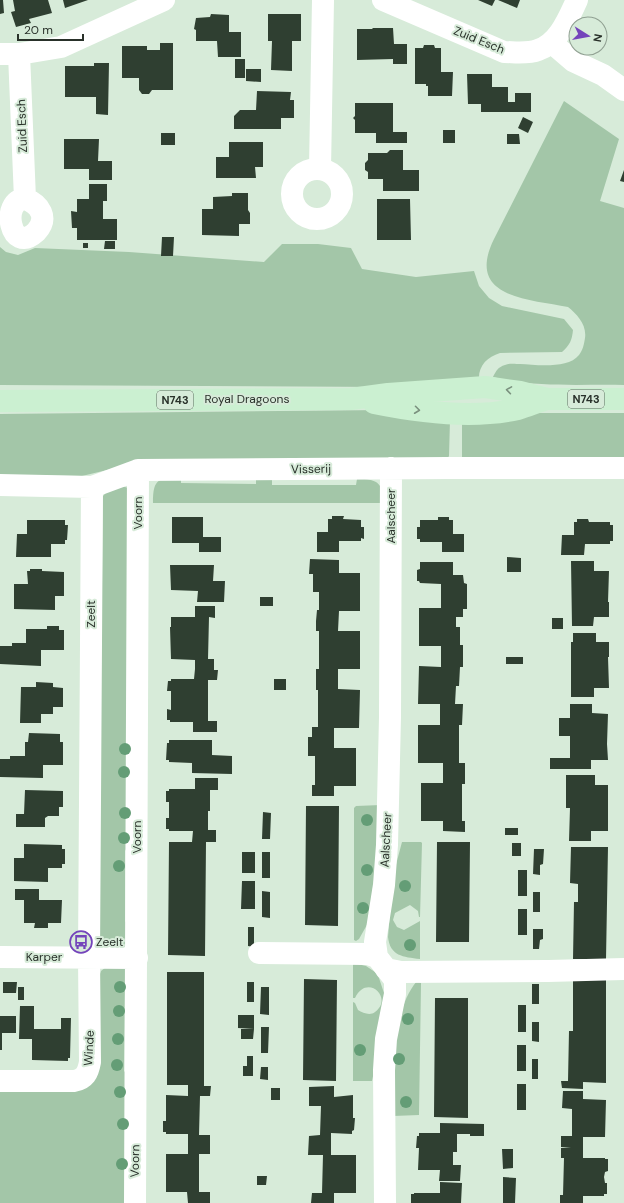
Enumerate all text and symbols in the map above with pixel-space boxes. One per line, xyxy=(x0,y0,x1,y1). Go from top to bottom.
scale bar xyxy=(18,16,83,42)
north arrow xyxy=(568,16,608,56)
text: 20 m xyxy=(24,22,53,38)
street label: Zuid Esch xyxy=(451,23,507,57)
text: N xyxy=(590,33,605,43)
street label: Zuid Esch xyxy=(13,99,31,153)
one-way arrow xyxy=(506,386,512,395)
road number: N743 xyxy=(568,390,604,408)
road number: N743 xyxy=(157,391,193,409)
street label: Royal Dragoons xyxy=(205,391,289,407)
one-way arrow xyxy=(414,405,420,414)
street label: Visserij xyxy=(291,461,331,477)
street label: Aalscheer xyxy=(383,488,399,543)
street label: Voorn xyxy=(130,496,146,529)
street label: Zeelt xyxy=(83,600,99,628)
street label: Aalscheer xyxy=(377,812,395,868)
street label: Voorn xyxy=(129,820,145,853)
bus stop icon: Zeelt xyxy=(68,929,94,955)
place label: Zeelt xyxy=(96,934,124,950)
street label: Karper xyxy=(26,949,63,965)
street label: Winde xyxy=(80,1030,98,1066)
street label: Voorn xyxy=(127,1144,143,1178)

